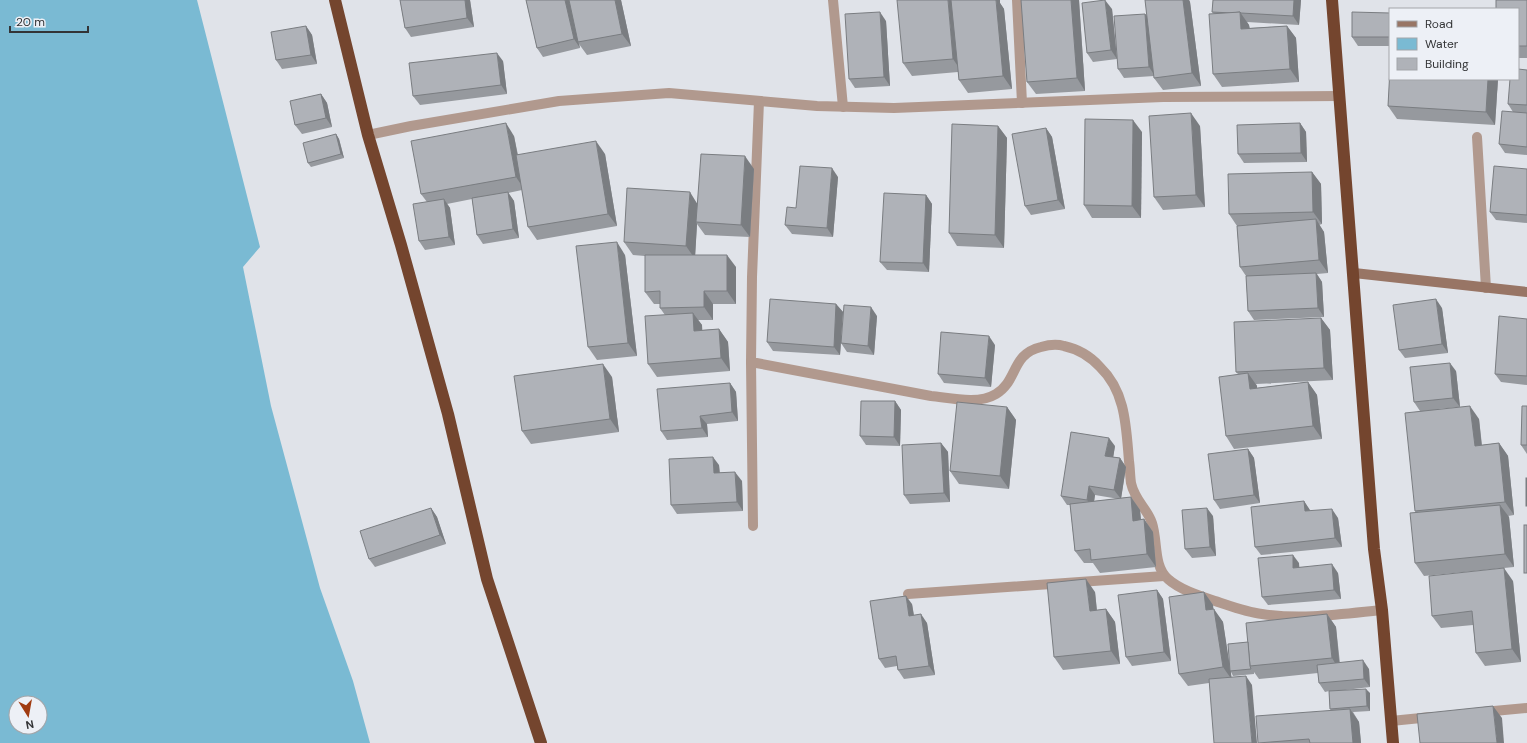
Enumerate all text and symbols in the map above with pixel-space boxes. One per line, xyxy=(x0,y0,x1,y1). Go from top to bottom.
scale bar xyxy=(10,8,88,34)
legend xyxy=(1389,8,1519,80)
text: 20 m xyxy=(16,14,45,30)
text: Road xyxy=(1425,16,1453,32)
text: Water xyxy=(1425,36,1459,52)
text: Building xyxy=(1425,56,1469,72)
north arrow xyxy=(8,695,48,735)
text: N xyxy=(25,717,35,732)

